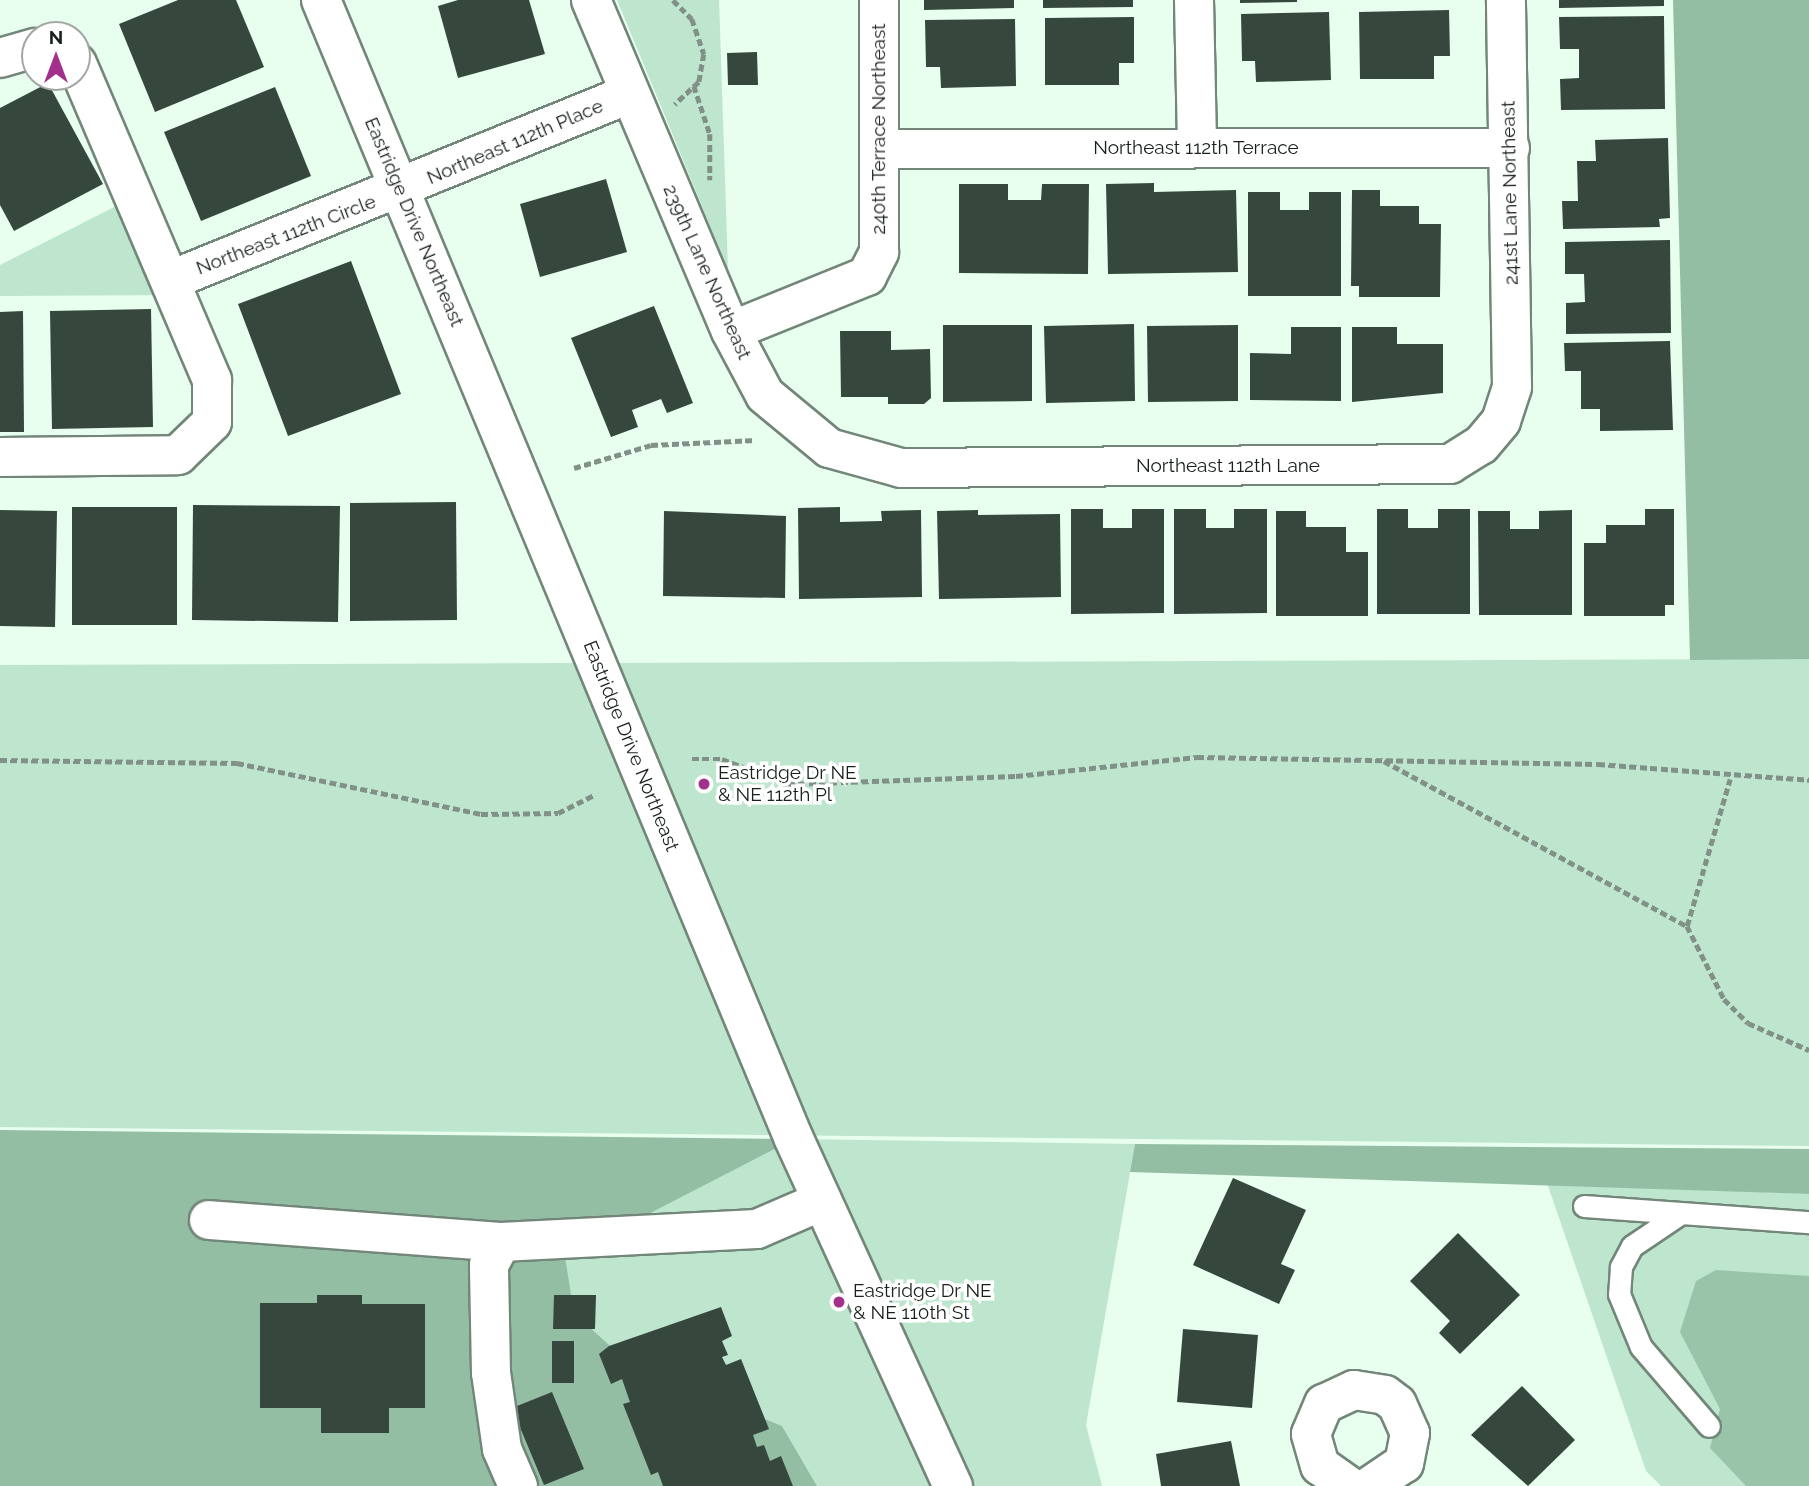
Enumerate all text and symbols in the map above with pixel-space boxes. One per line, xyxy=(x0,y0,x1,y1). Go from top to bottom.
north arrow xyxy=(21,21,91,91)
street label: 240th Terrace Northeast xyxy=(868,23,890,235)
text: N xyxy=(49,26,63,48)
street label: Northeast 112th Place xyxy=(424,95,606,189)
street label: 241st Lane Northeast xyxy=(1497,101,1523,285)
street label: Eastridge Drive Northeast xyxy=(360,114,468,330)
street label: Northeast 112th Terrace xyxy=(1093,137,1299,159)
street label: 239th Lane Northeast xyxy=(658,181,756,363)
street label: Northeast 112th Circle xyxy=(193,190,379,280)
street label: Northeast 112th Lane xyxy=(1136,455,1320,477)
street label: Eastridge Drive Northeast xyxy=(578,637,684,855)
place label: Eastridge Dr NE & NE 112th Pl xyxy=(718,762,857,806)
marker: Eastridge Dr NE & NE 112th Pl xyxy=(696,776,712,792)
place label: Eastridge Dr NE & NE 110th St xyxy=(853,1280,992,1324)
marker: Eastridge Dr NE & NE 110th St xyxy=(831,1294,847,1310)

